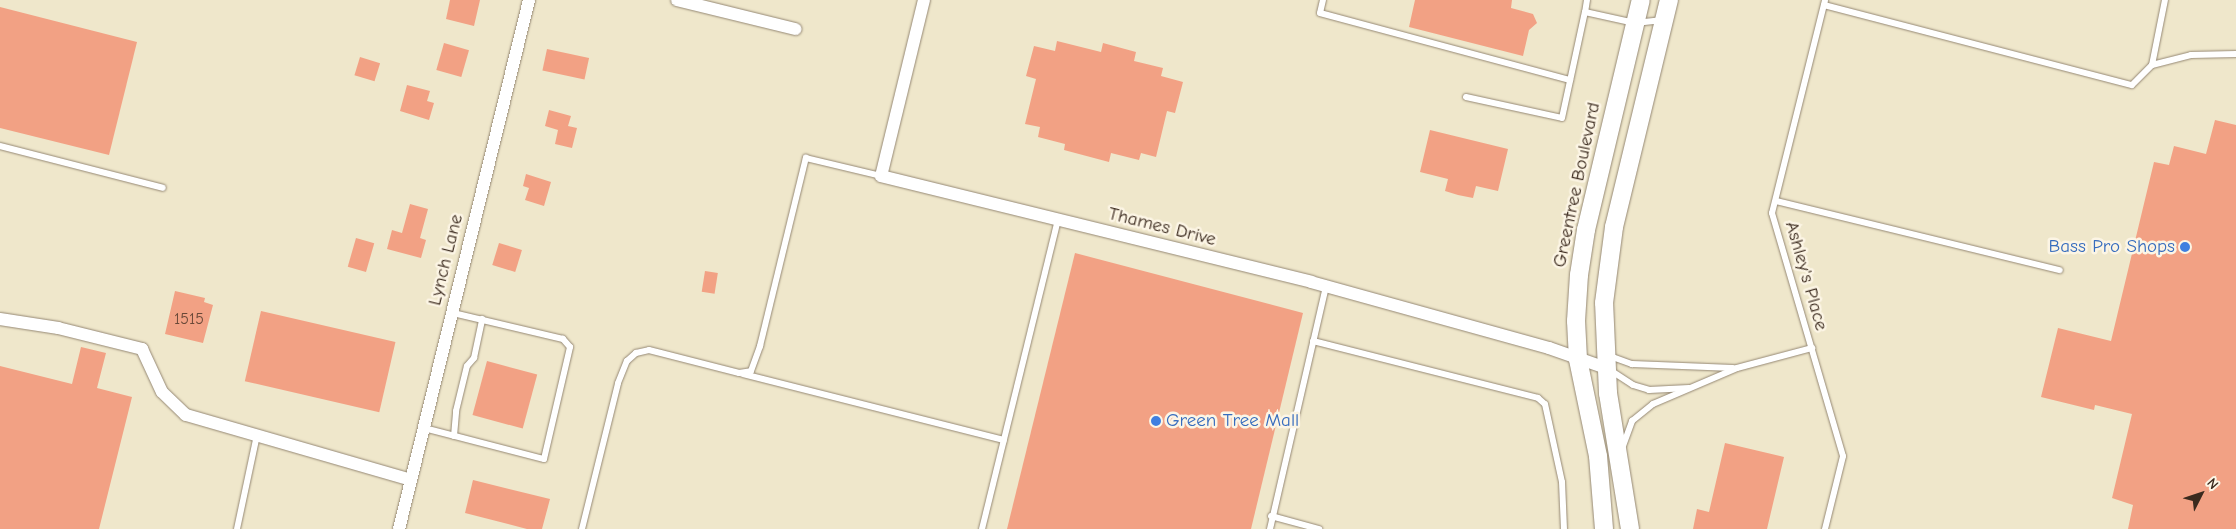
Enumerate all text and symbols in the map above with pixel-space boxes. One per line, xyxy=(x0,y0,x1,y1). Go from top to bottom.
street label: Greentree Boulevard xyxy=(1548,100,1606,270)
street label: Thames Drive xyxy=(1106,203,1218,251)
street label: Lynch Lane xyxy=(424,212,468,308)
street label: Ashley's Place xyxy=(1780,219,1832,333)
place label: Bass Pro Shops xyxy=(2048,236,2175,258)
marker: Bass Pro Shops xyxy=(2179,241,2191,253)
house number: 1515 xyxy=(174,309,204,329)
place label: Green Tree Mall xyxy=(1166,410,1299,432)
marker: Green Tree Mall xyxy=(1150,415,1162,427)
north arrow xyxy=(2176,469,2226,519)
text: N xyxy=(2203,475,2222,493)

